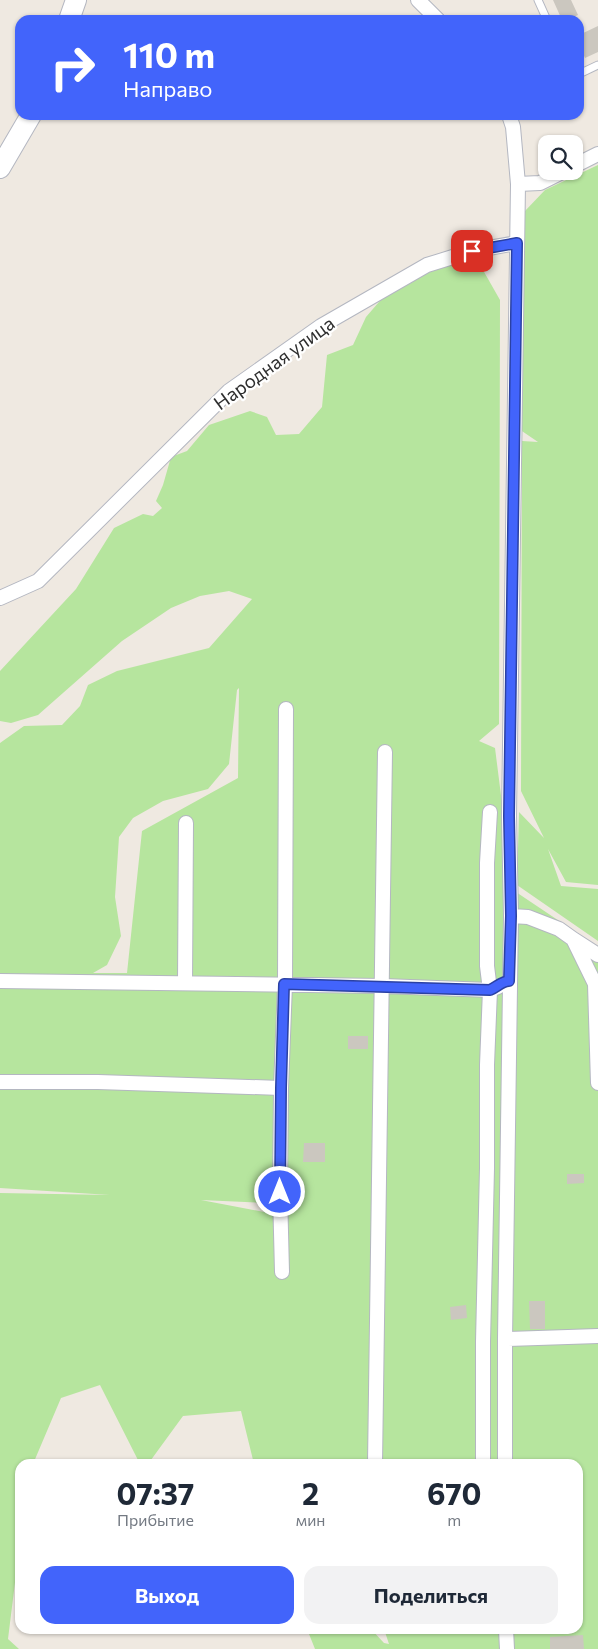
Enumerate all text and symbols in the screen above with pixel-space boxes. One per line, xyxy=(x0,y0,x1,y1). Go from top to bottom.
text: 110 m xyxy=(123,32,215,75)
icon: right xyxy=(40,35,105,100)
text: Направо xyxy=(123,75,213,102)
map controls xyxy=(538,135,583,180)
button: search xyxy=(538,135,583,180)
pin xyxy=(451,230,493,272)
icon: arrive xyxy=(458,237,486,265)
street label: Народная улица xyxy=(209,311,339,414)
position arrow xyxy=(253,1165,305,1217)
text: 07:37 xyxy=(117,1474,194,1511)
text: 2 xyxy=(302,1474,319,1511)
text: 670 xyxy=(427,1474,481,1511)
text: Прибытие xyxy=(117,1510,194,1529)
text: мин xyxy=(296,1510,325,1529)
text: m xyxy=(447,1510,461,1529)
button: Выход xyxy=(40,1566,294,1624)
button: Поделиться xyxy=(304,1566,558,1624)

